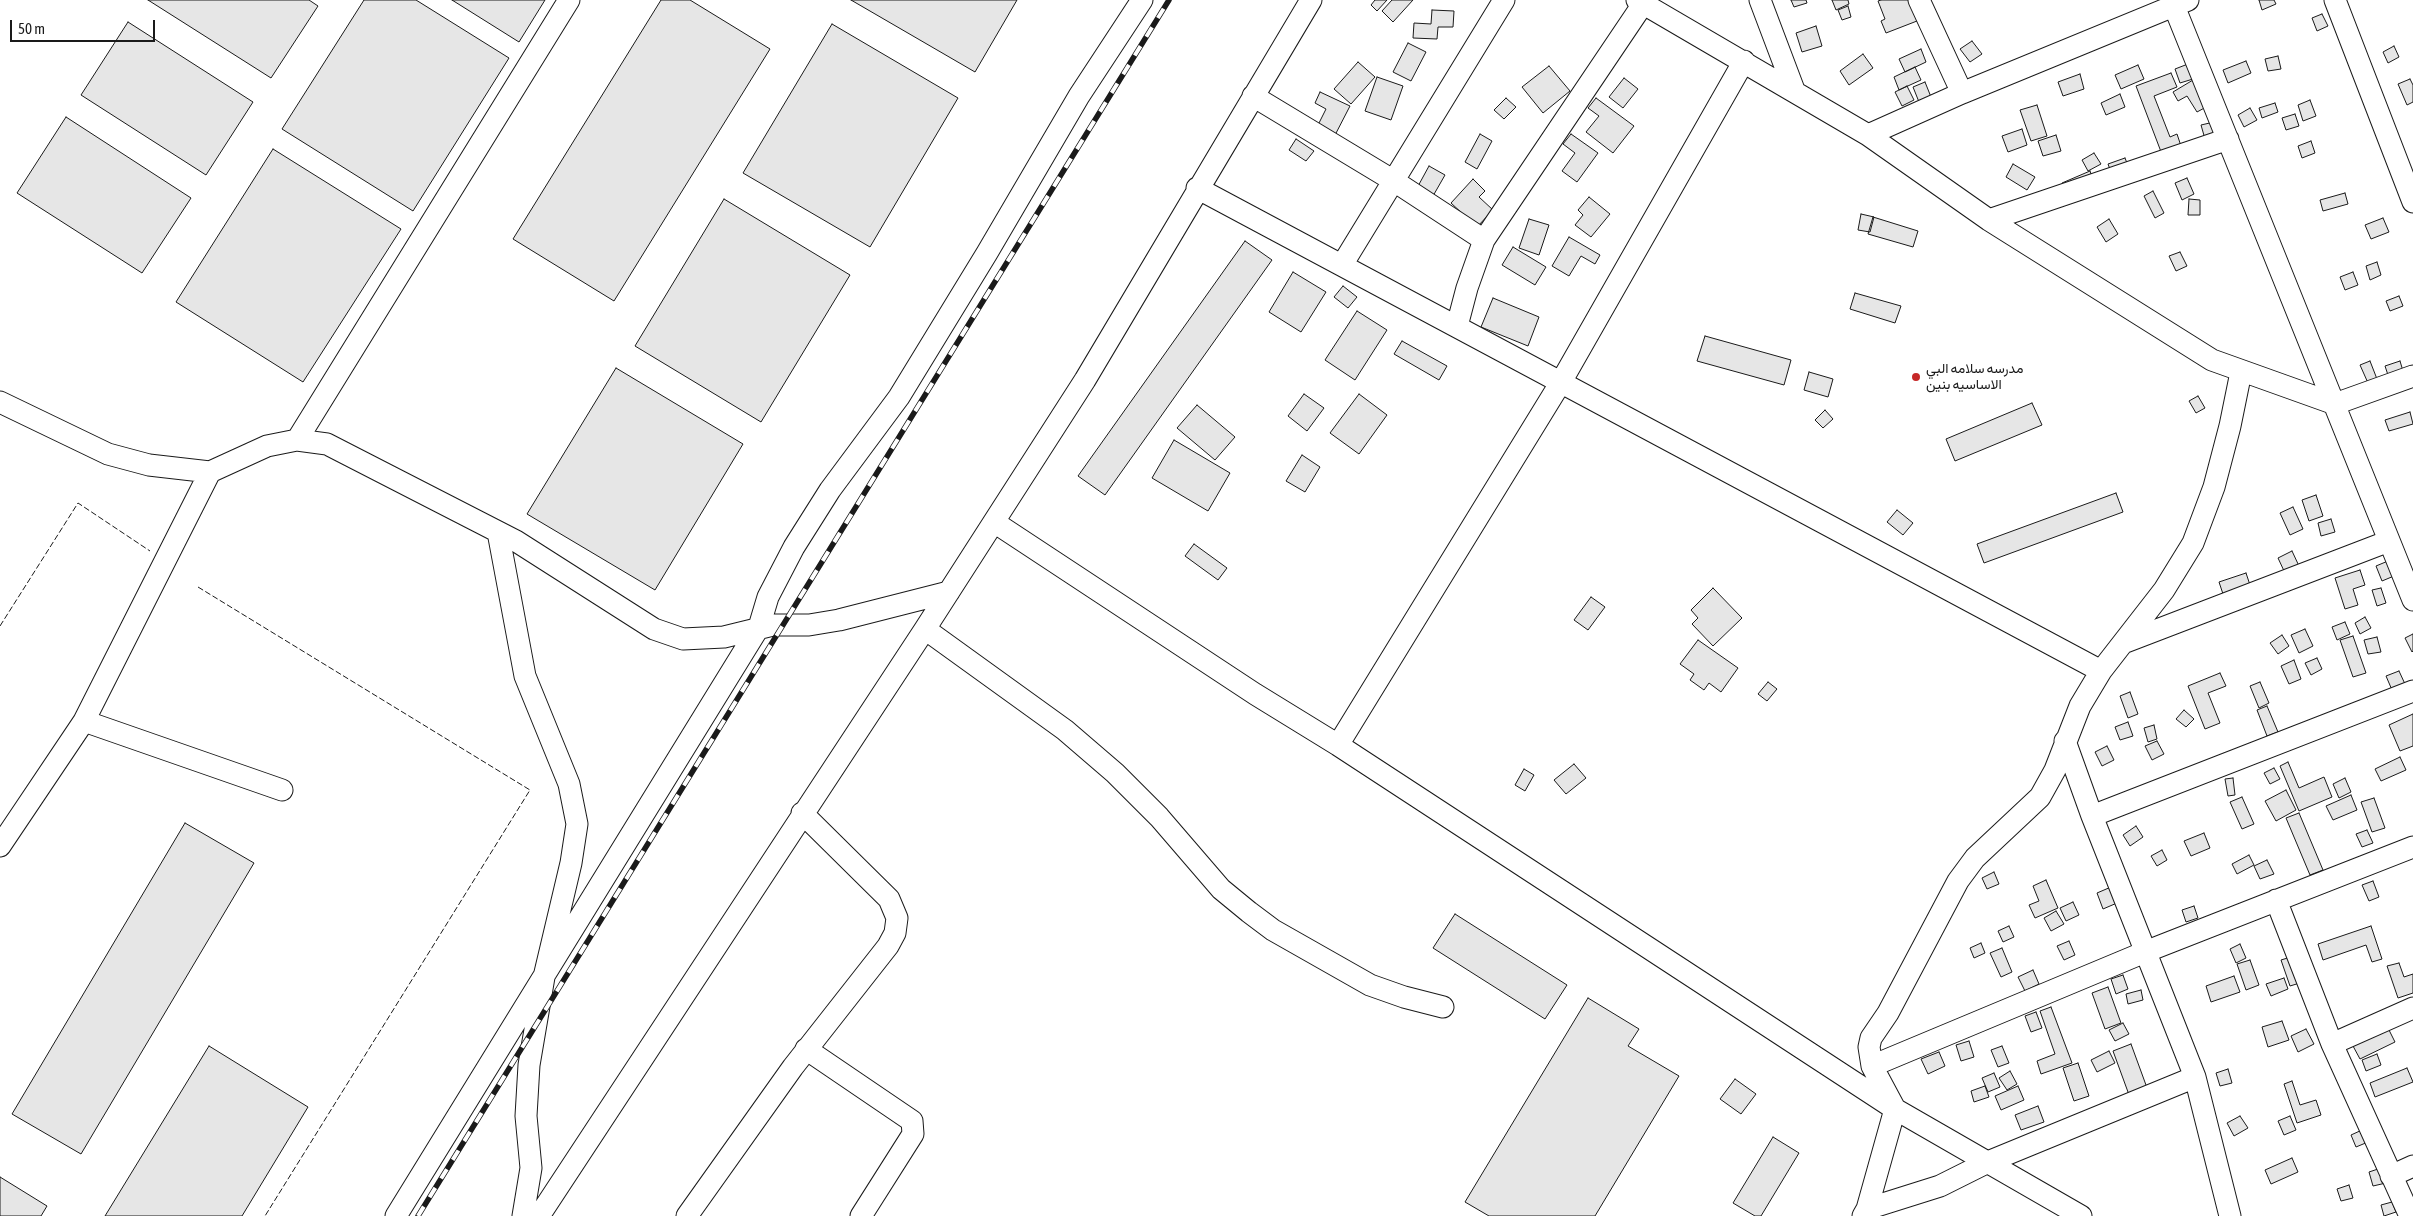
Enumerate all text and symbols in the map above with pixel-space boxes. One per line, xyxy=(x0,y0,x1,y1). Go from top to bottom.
scale bar xyxy=(12,10,158,42)
text: 50 m xyxy=(18,20,45,37)
place label: مدرسه سلامه البي الاساسيه بنين xyxy=(1926,361,2023,394)
marker: مدرسه سلامه البي الاساسيه بنين xyxy=(1910,371,1922,383)

